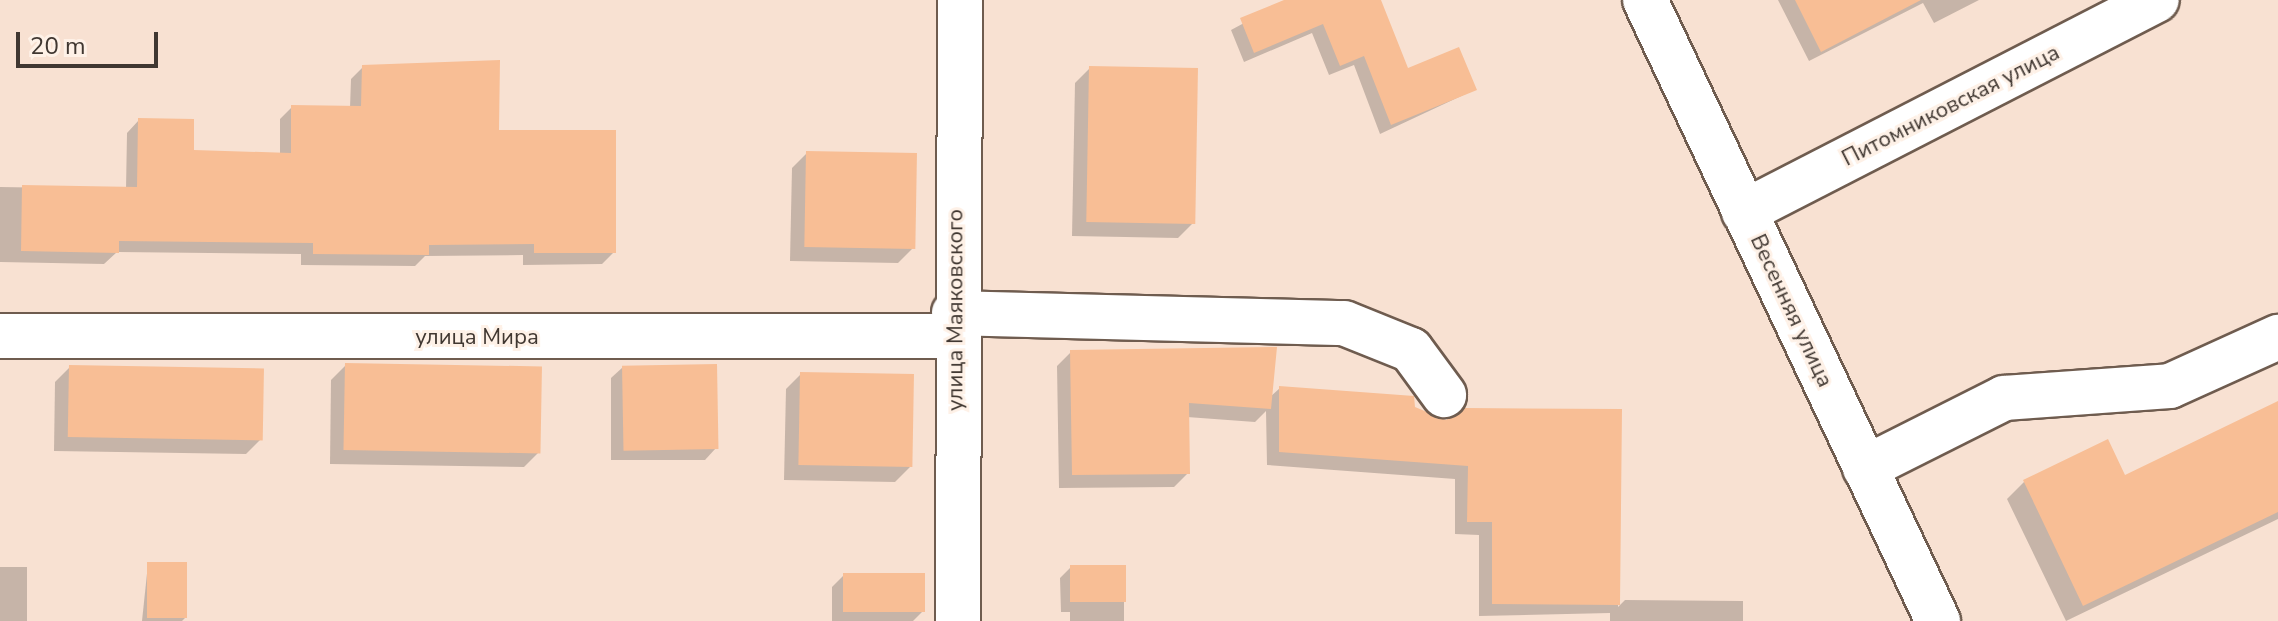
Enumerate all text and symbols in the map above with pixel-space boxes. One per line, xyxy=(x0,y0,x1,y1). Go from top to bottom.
scale bar xyxy=(20,16,162,66)
text: 20 m xyxy=(30,30,86,62)
street label: Питомниковская улица xyxy=(1838,40,2064,172)
street label: улица Маяковского xyxy=(943,209,969,411)
street label: Весенняя улица xyxy=(1744,230,1838,392)
street label: улица Мира xyxy=(415,325,539,351)

